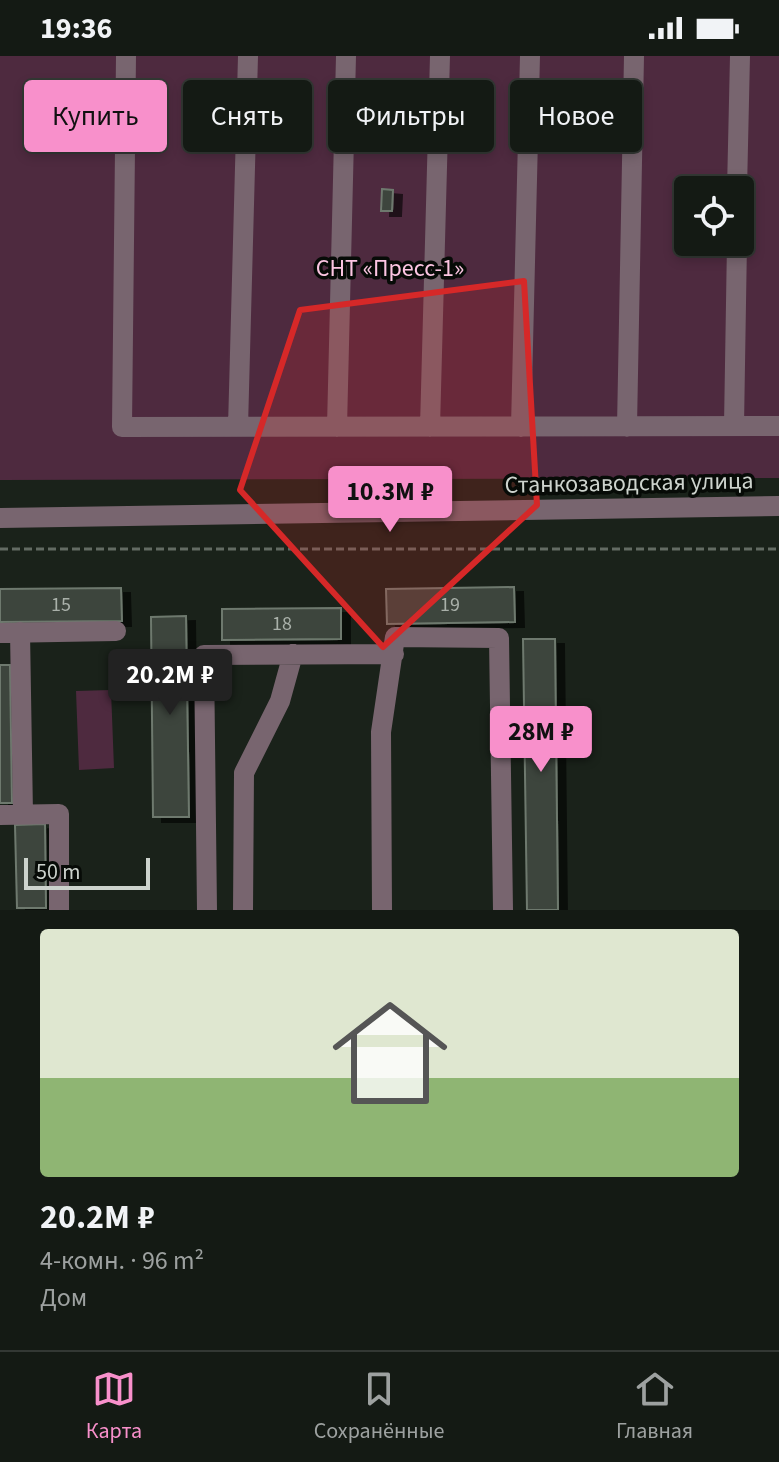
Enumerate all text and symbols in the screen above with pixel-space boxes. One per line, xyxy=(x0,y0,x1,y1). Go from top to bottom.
text: 19:36 xyxy=(40,7,112,50)
chip: Купить xyxy=(24,80,167,152)
chip: Снять xyxy=(183,80,312,152)
chip: Фильтры xyxy=(328,80,494,152)
chip: Новое xyxy=(510,80,642,152)
map controls xyxy=(674,176,754,256)
button: locate xyxy=(674,176,754,256)
park label: СНТ «Пресс-1» xyxy=(316,251,464,286)
street label: Станкозаводская улица xyxy=(504,463,754,503)
pin: 10.3M ₽ xyxy=(316,466,464,534)
text: 10.3M ₽ xyxy=(346,473,434,510)
house number: 15 xyxy=(51,591,71,619)
house number: 19 xyxy=(440,591,460,619)
house number: 18 xyxy=(272,610,292,638)
pin: 20.2M ₽ xyxy=(96,649,244,717)
text: 20.2M ₽ xyxy=(126,656,214,693)
pin: 28M ₽ xyxy=(485,706,597,774)
text: 28M ₽ xyxy=(508,713,574,750)
scale bar xyxy=(24,854,150,890)
text: 50 m xyxy=(36,856,81,888)
icon: home xyxy=(318,981,462,1125)
text: 20.2M ₽ xyxy=(40,1193,155,1242)
text: 4-комн. · 96 m² xyxy=(40,1242,204,1279)
text: Дом xyxy=(40,1279,87,1316)
tab: Карта xyxy=(86,1367,142,1447)
tab: Сохранённые xyxy=(314,1367,444,1447)
tab: Главная xyxy=(616,1367,693,1447)

